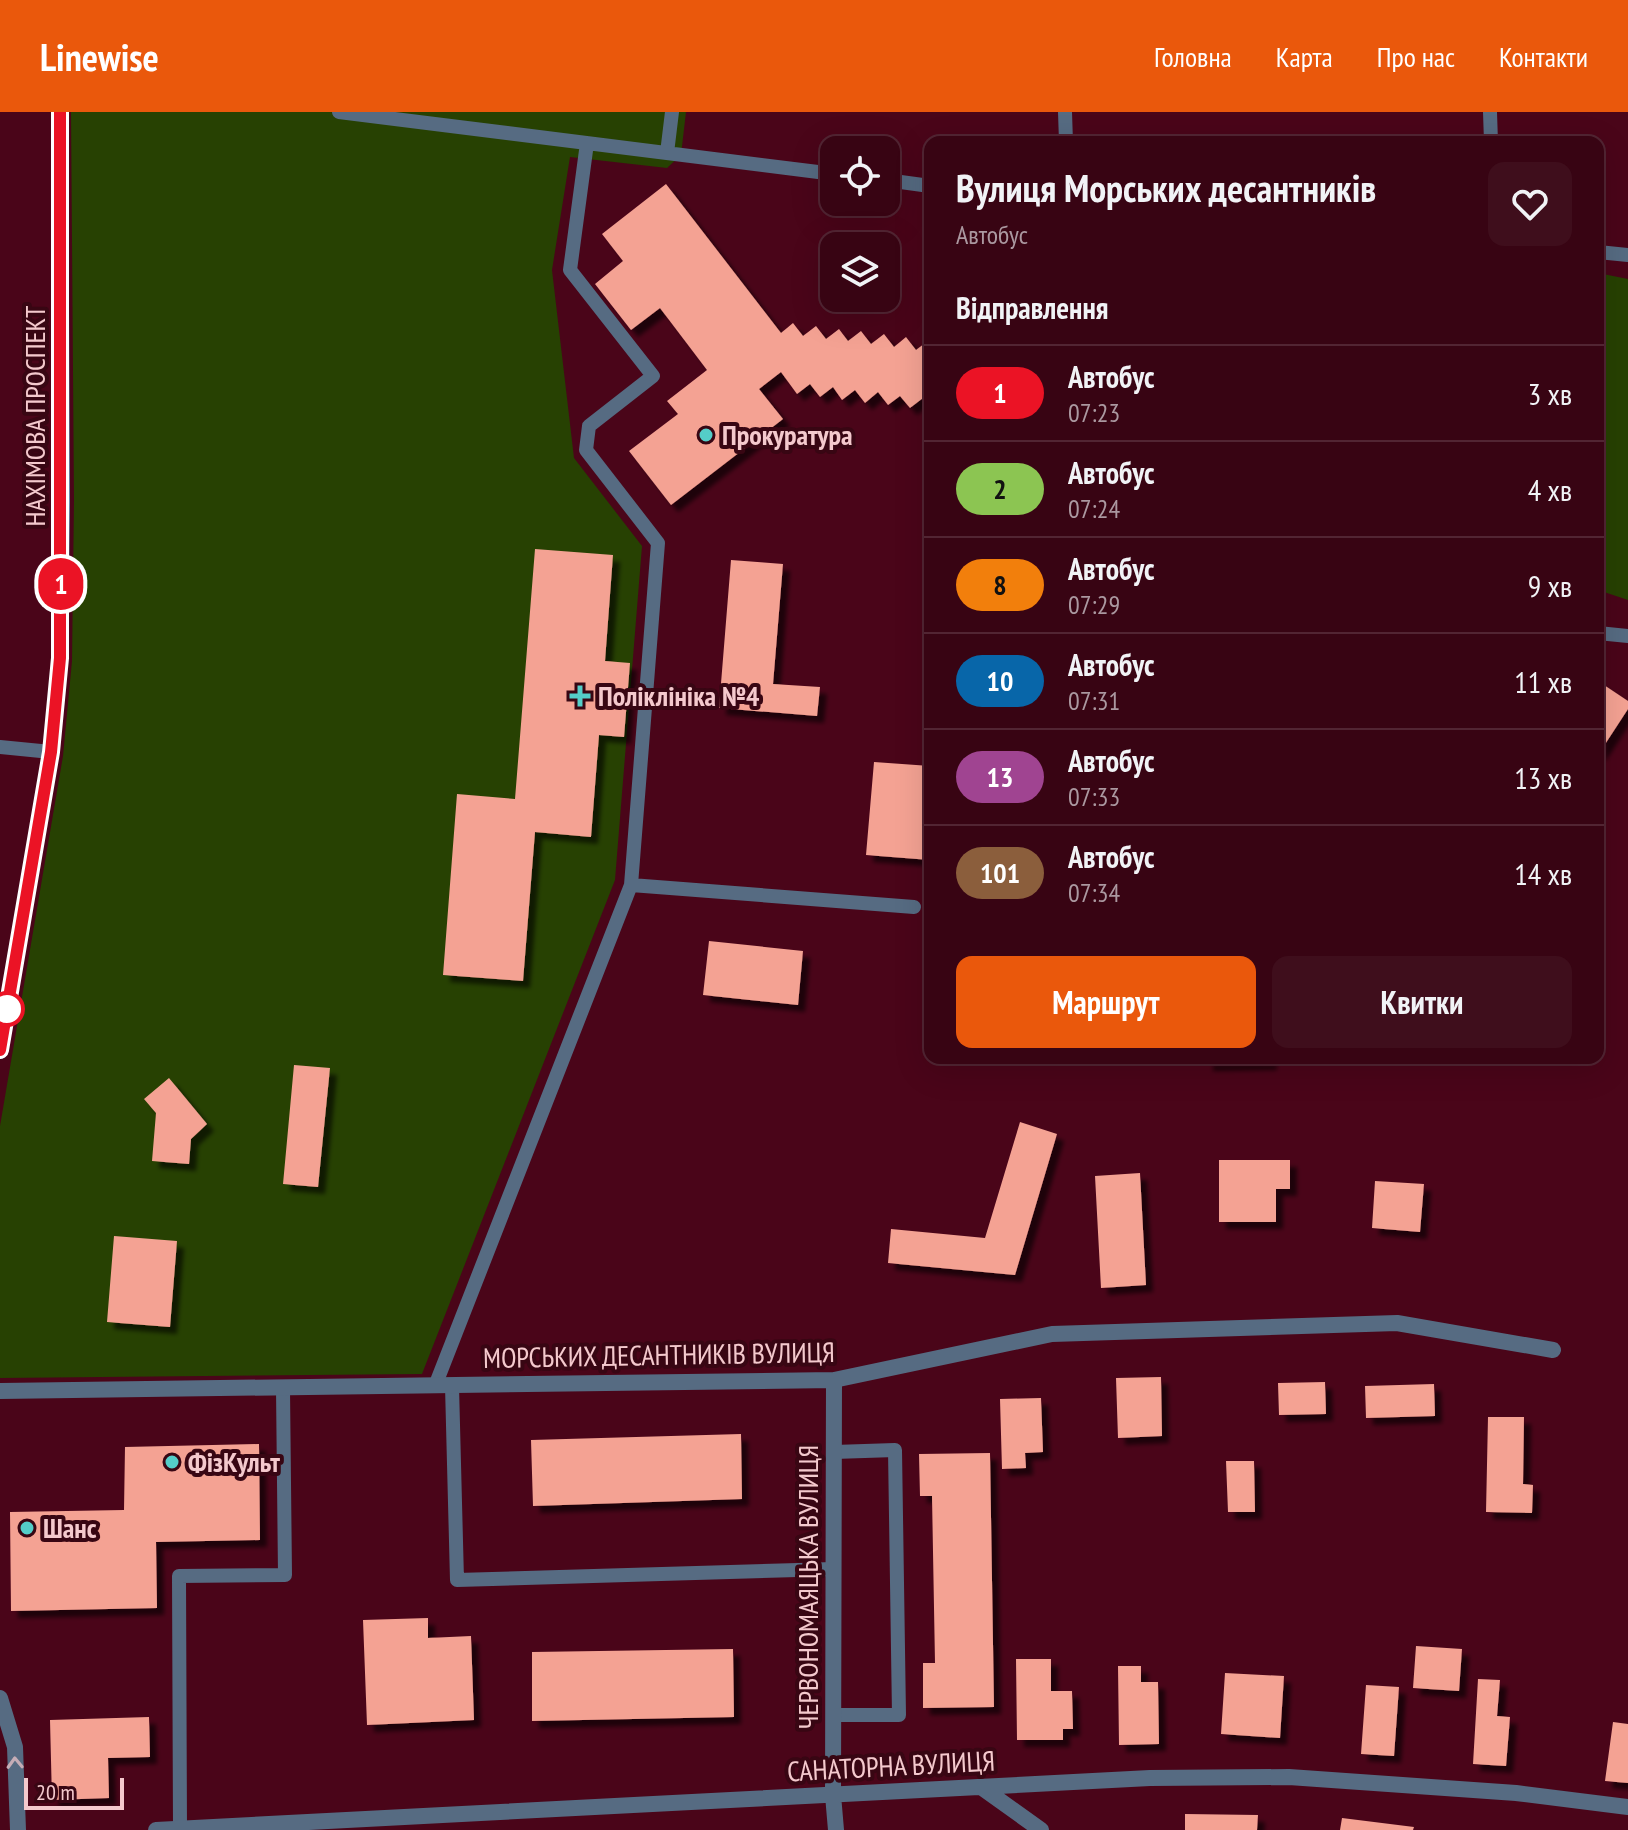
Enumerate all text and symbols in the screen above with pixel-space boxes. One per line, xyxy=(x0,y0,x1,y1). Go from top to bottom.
text: Linewise xyxy=(40,32,159,81)
text: Головна xyxy=(1154,38,1232,75)
text: Карта xyxy=(1276,38,1333,75)
text: Про нас xyxy=(1377,38,1455,75)
text: Контакти xyxy=(1499,38,1588,75)
map controls xyxy=(820,136,900,312)
button: locate xyxy=(820,136,900,216)
button: heart xyxy=(1488,162,1572,246)
text: Вулиця Морських десантників xyxy=(956,163,1376,212)
text: Автобус xyxy=(956,218,1028,251)
button: layers xyxy=(820,232,900,312)
text: Відправлення xyxy=(956,288,1108,327)
street label: НАХІМОВА ПРОСПЕКТ xyxy=(16,305,53,526)
text: Автобус xyxy=(1068,357,1155,396)
text: 1 xyxy=(993,374,1007,411)
text: 3 хв xyxy=(1528,374,1572,413)
text: 07:23 xyxy=(1068,396,1120,429)
place label: Прокуратура xyxy=(722,416,853,453)
marker: Прокуратура xyxy=(697,426,715,444)
text: Автобус xyxy=(1068,453,1155,492)
text: 2 xyxy=(993,470,1007,507)
text: 4 хв xyxy=(1528,470,1572,509)
text: 07:24 xyxy=(1068,492,1120,525)
text: Автобус xyxy=(1068,549,1155,588)
line badge: 1 xyxy=(35,558,87,610)
text: 1 xyxy=(54,565,68,602)
text: 8 xyxy=(993,566,1007,603)
text: 9 хв xyxy=(1528,566,1572,605)
text: 07:29 xyxy=(1068,588,1120,621)
text: Автобус xyxy=(1068,645,1155,684)
text: 10 xyxy=(987,662,1013,699)
text: 11 хв xyxy=(1514,662,1572,701)
place label: Поліклініка №4 xyxy=(598,677,760,714)
text: 07:31 xyxy=(1068,684,1120,717)
marker: Поліклініка №4 xyxy=(569,685,591,707)
text: Автобус xyxy=(1068,741,1155,780)
text: 13 xyxy=(987,758,1013,795)
text: 13 хв xyxy=(1514,758,1572,797)
text: 07:33 xyxy=(1068,780,1120,813)
text: Автобус xyxy=(1068,837,1155,876)
text: 101 xyxy=(980,854,1020,891)
text: 14 хв xyxy=(1514,854,1572,893)
text: 07:34 xyxy=(1068,876,1120,909)
button: Маршрут xyxy=(956,956,1256,1048)
button: Квитки xyxy=(1272,956,1572,1048)
unlabelled marker xyxy=(0,992,24,1026)
street label: МОРСЬКИХ ДЕСАНТНИКІВ ВУЛИЦЯ xyxy=(483,1333,835,1376)
place label: ФізКульт xyxy=(188,1443,280,1480)
street label: ЧЕРВОНОМАЯЦЬКА ВУЛИЦЯ xyxy=(789,1445,826,1729)
marker: ФізКульт xyxy=(163,1453,181,1471)
place label: Шанс xyxy=(43,1509,97,1546)
marker: Шанс xyxy=(18,1519,36,1537)
street label: САНАТОРНА ВУЛИЦЯ xyxy=(786,1742,996,1789)
one-way arrow xyxy=(7,1756,24,1769)
scale bar xyxy=(24,1774,124,1810)
text: 20 m xyxy=(36,1778,75,1806)

